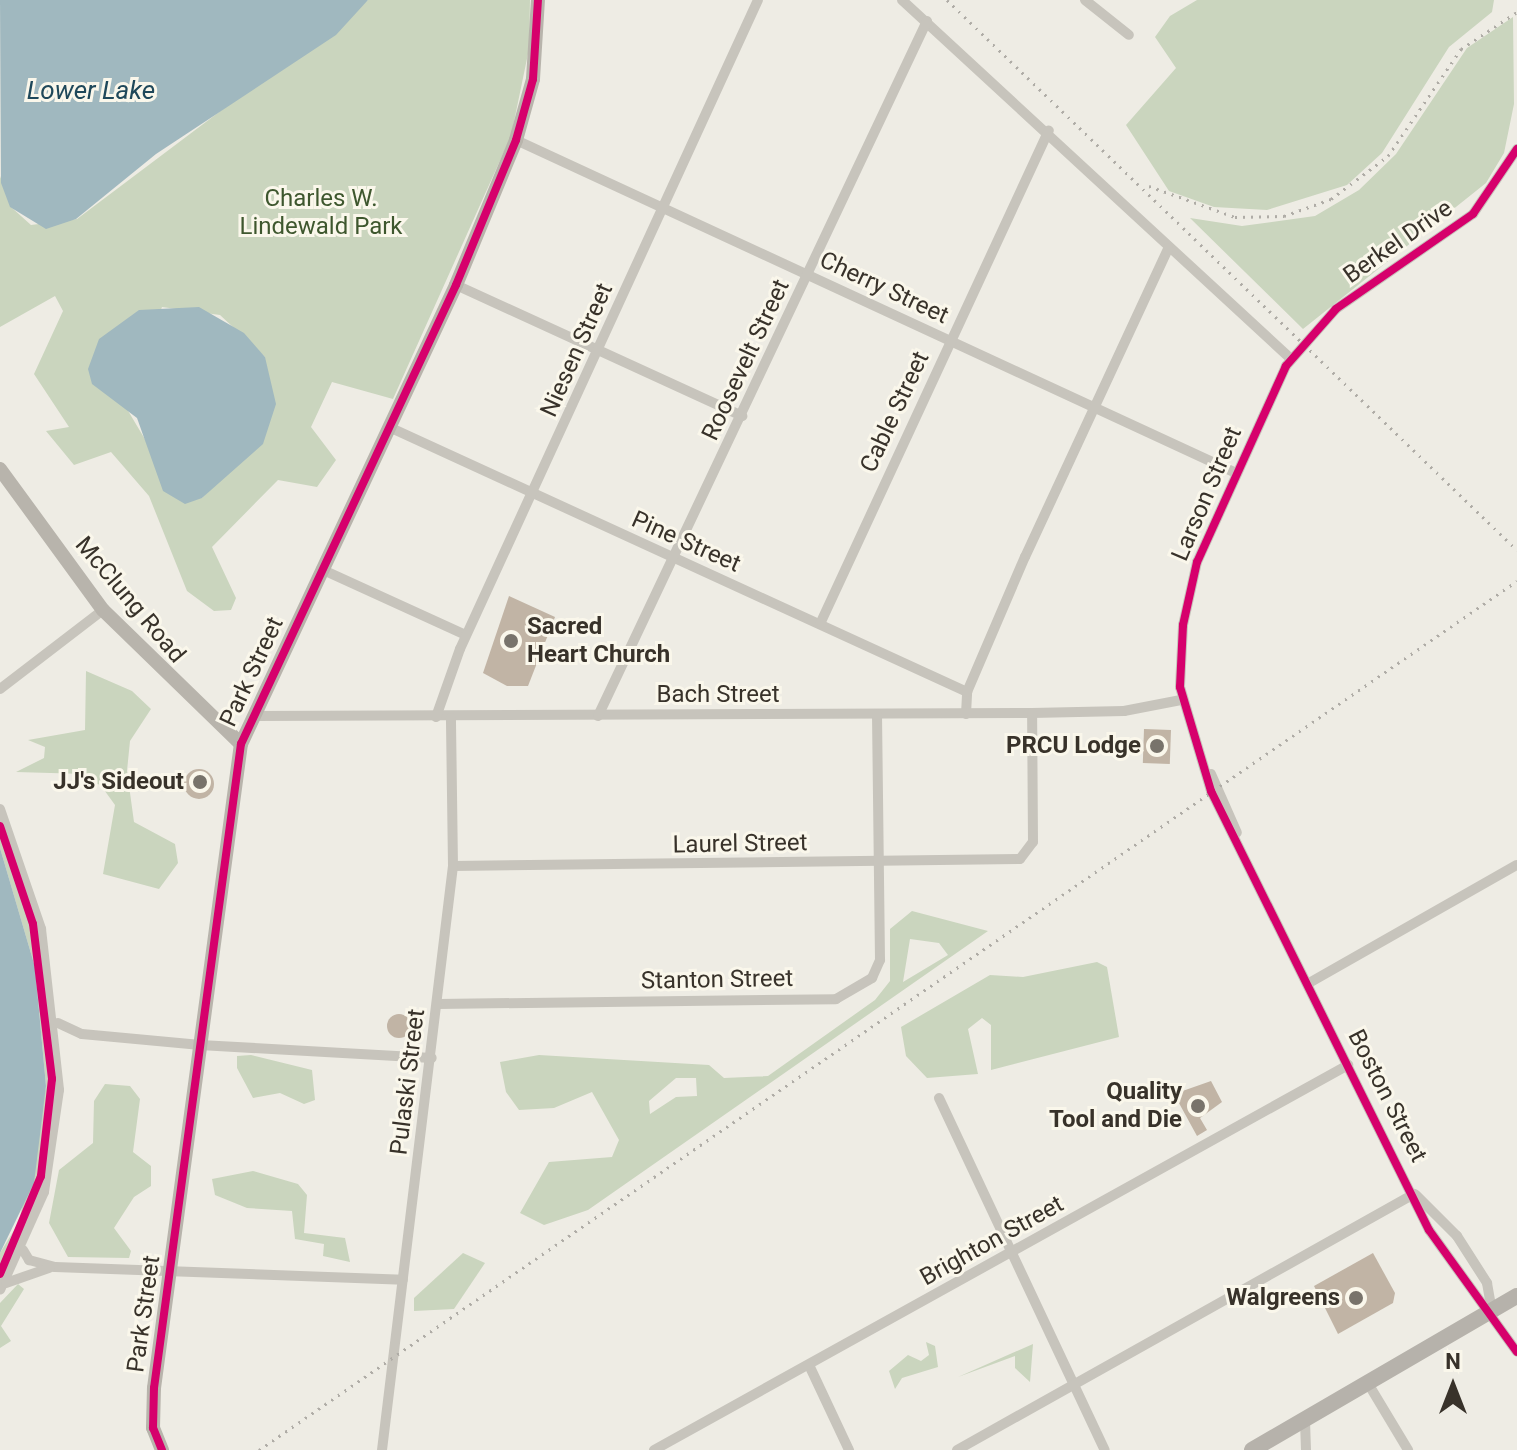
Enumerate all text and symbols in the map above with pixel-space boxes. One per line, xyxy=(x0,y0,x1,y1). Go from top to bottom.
water label: Lower Lake xyxy=(27,75,155,107)
park label: Charles W. Lindewald Park xyxy=(239,185,403,241)
street label: Berkel Drive xyxy=(1338,194,1458,290)
street label: Cherry Street xyxy=(815,246,953,330)
street label: Roosevelt Street xyxy=(696,275,796,445)
street label: Niesen Street xyxy=(535,279,619,421)
street label: Cable Street xyxy=(854,347,936,477)
street label: Larson Street xyxy=(1166,423,1248,565)
street label: Pine Street xyxy=(627,505,745,579)
street label: McClung Road xyxy=(69,531,191,669)
street label: Park Street xyxy=(214,613,290,731)
place label: Sacred Heart Church xyxy=(527,613,670,669)
marker: Sacred Heart Church xyxy=(502,632,520,650)
street label: Bach Street xyxy=(656,681,780,709)
place label: PRCU Lodge xyxy=(1006,732,1141,760)
marker: PRCU Lodge xyxy=(1148,737,1166,755)
place label: JJ's Sideout xyxy=(53,768,184,796)
marker: JJ's Sideout xyxy=(191,773,209,791)
street label: Laurel Street xyxy=(672,828,808,860)
street label: Stanton Street xyxy=(641,964,793,996)
street label: Pulaski Street xyxy=(385,1007,431,1157)
street label: Boston Street xyxy=(1341,1025,1433,1167)
place label: Quality Tool and Die xyxy=(1049,1078,1182,1134)
marker: Quality Tool and Die xyxy=(1189,1097,1207,1115)
street label: Brighton Street xyxy=(915,1190,1069,1292)
street label: Park Street xyxy=(122,1254,166,1374)
place label: Walgreens xyxy=(1226,1284,1340,1312)
marker: Walgreens xyxy=(1347,1289,1365,1307)
north arrow xyxy=(1413,1346,1493,1426)
text: N xyxy=(1445,1349,1461,1374)

